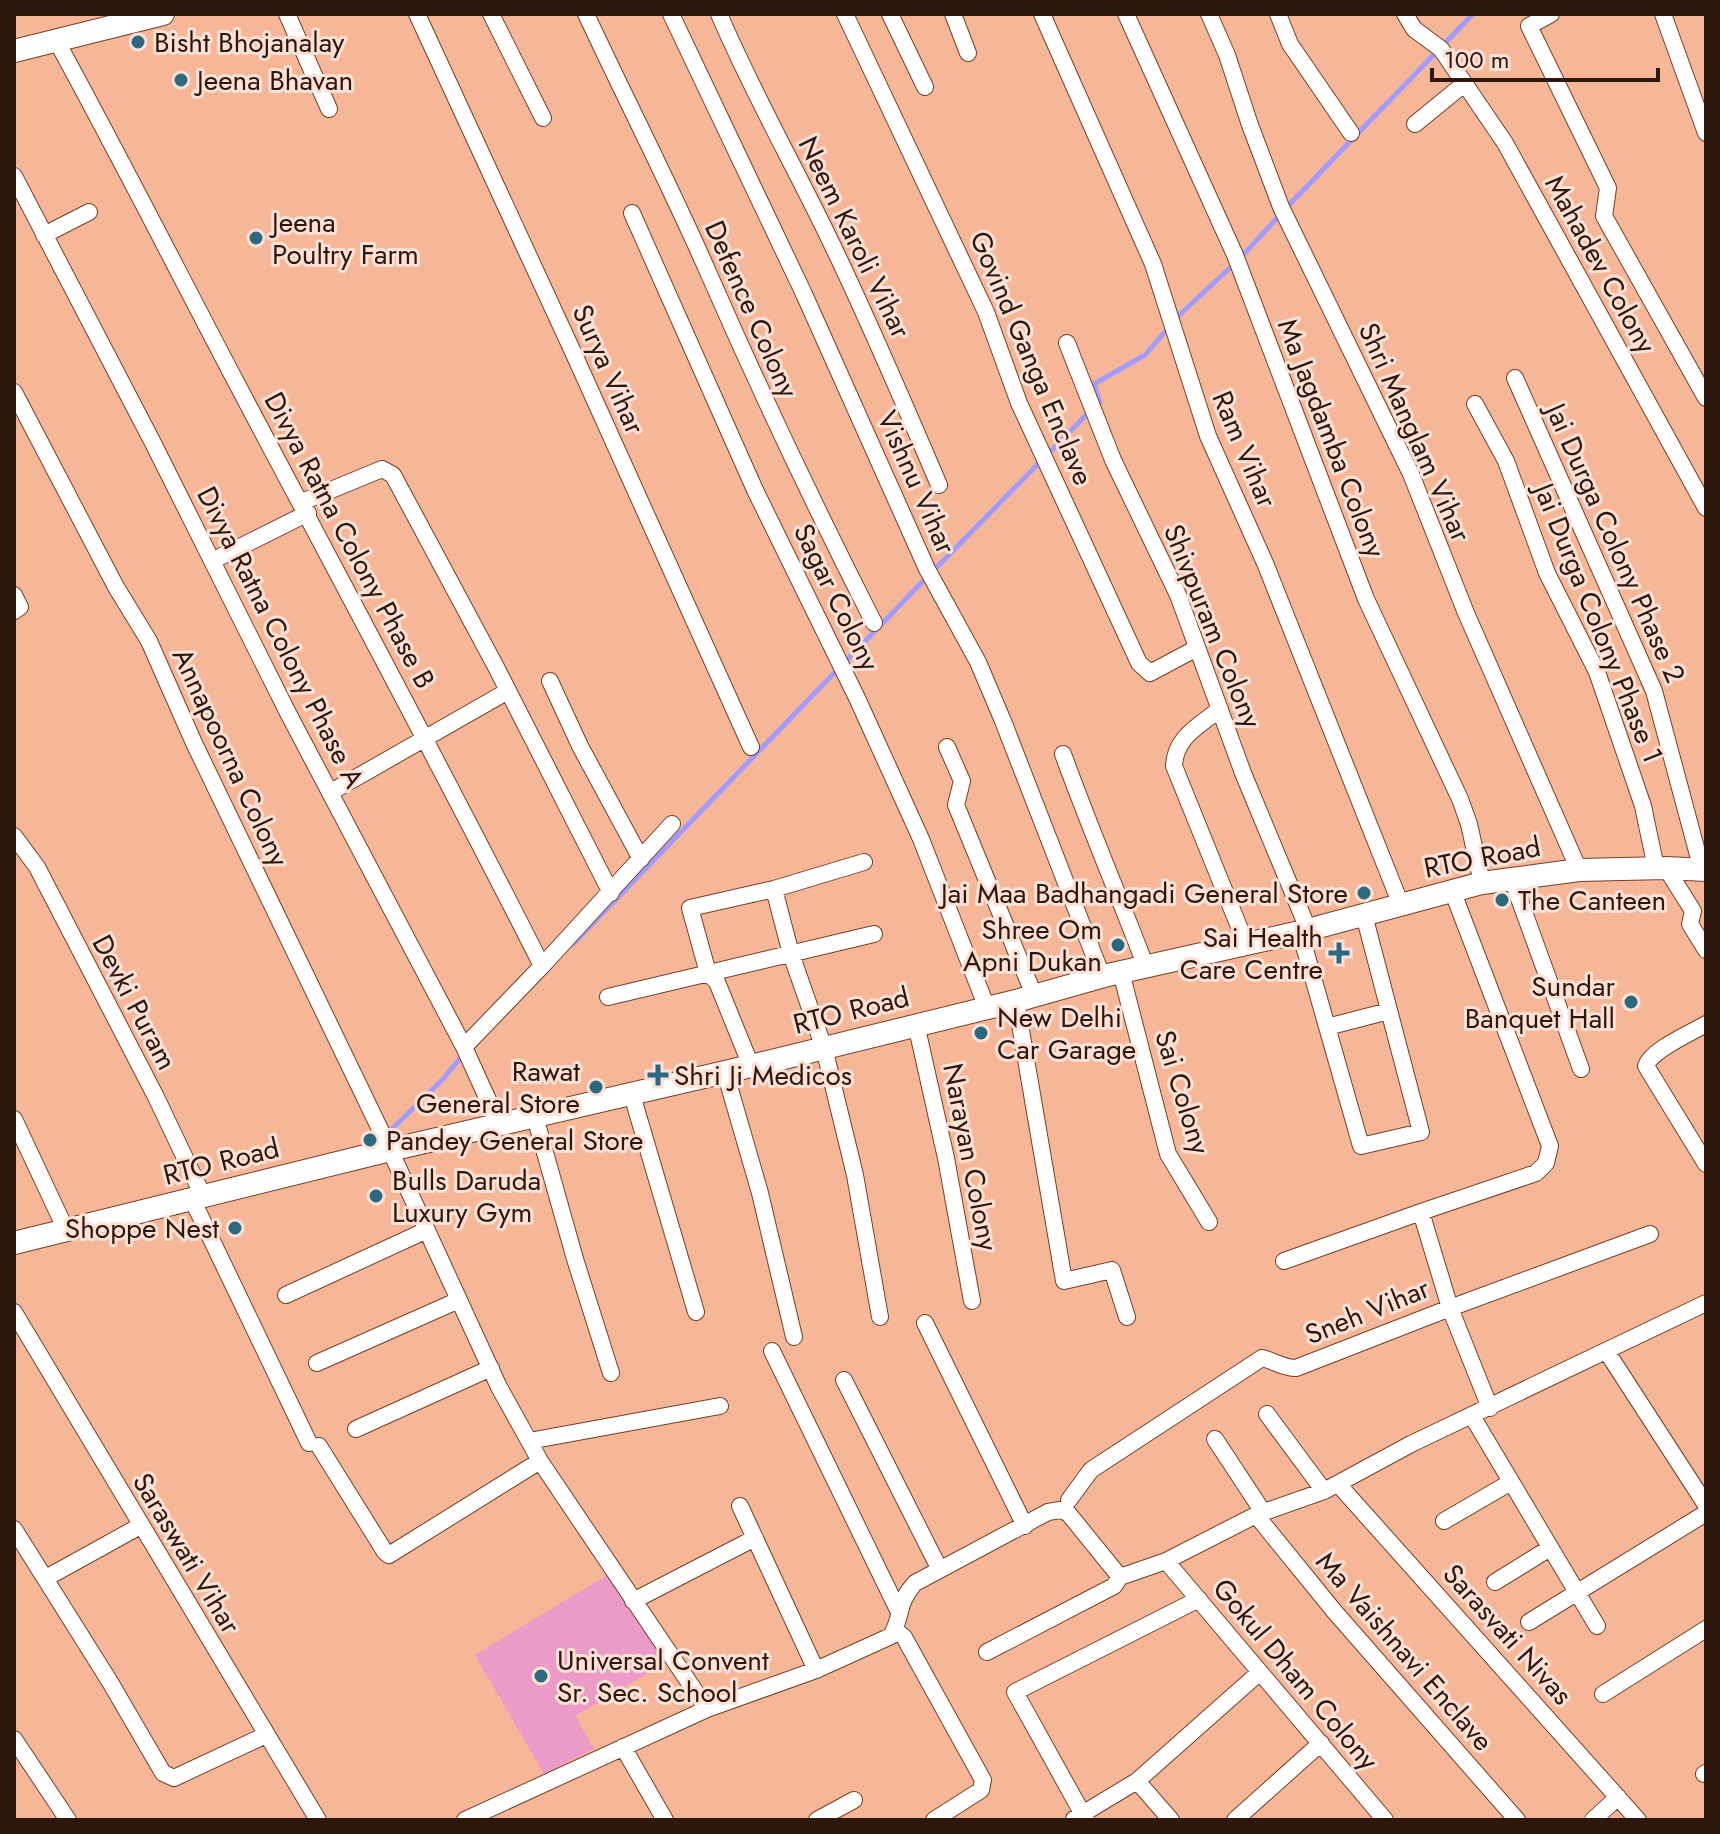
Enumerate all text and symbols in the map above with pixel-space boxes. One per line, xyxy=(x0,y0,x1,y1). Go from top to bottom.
place label: Bisht Bhojanalay xyxy=(154,22,345,63)
scale bar xyxy=(1432,32,1658,82)
marker: Bisht Bhojanalay xyxy=(129,33,147,51)
text: 100 m xyxy=(1444,42,1510,77)
place label: Jeena Bhavan xyxy=(193,60,353,101)
marker: Jeena Bhavan xyxy=(172,71,190,89)
street label: Neem Karoli Vihar xyxy=(788,129,921,346)
street label: Mahadev Colony xyxy=(1535,168,1667,361)
place label: Jeena Poultry Farm xyxy=(268,202,419,275)
street label: Defence Colony xyxy=(694,214,809,405)
street label: Govind Ganga Enclave xyxy=(959,225,1104,492)
marker: Jeena Poultry Farm xyxy=(247,229,265,247)
street label: Surya Vihar xyxy=(562,298,656,441)
street label: Ma Jagdamba Colony xyxy=(1267,313,1396,564)
street label: Shri Manglam Vihar xyxy=(1348,316,1481,549)
street label: Divya Ratna Colony Phase B xyxy=(254,385,445,696)
street label: Ram Vihar xyxy=(1202,385,1288,514)
street label: Jai Durga Colony Phase 2 xyxy=(1534,393,1696,689)
street label: Vishnu Vihar xyxy=(867,404,967,561)
street label: Jai Durga Colony Phase 1 xyxy=(1522,473,1673,769)
street label: Divya Ratna Colony Phase A xyxy=(187,479,375,796)
street label: Sagar Colony xyxy=(783,517,890,678)
street label: Shivpuram Colony xyxy=(1153,518,1272,735)
street label: Annapoorna Colony xyxy=(162,641,300,874)
street label: RTO Road xyxy=(1420,826,1544,889)
place label: Jai Maa Badhangadi General Store xyxy=(937,873,1348,914)
place label: The Canteen xyxy=(1518,880,1666,921)
marker: Jai Maa Badhangadi General Store xyxy=(1355,884,1373,902)
marker: The Canteen xyxy=(1493,891,1511,909)
place label: Shree Om Apni Dukan xyxy=(963,909,1102,982)
place label: Sai Health Care Centre xyxy=(1180,917,1323,990)
street label: Devki Puram xyxy=(82,927,187,1077)
marker: Shree Om Apni Dukan xyxy=(1109,936,1127,954)
marker: Sai Health Care Centre xyxy=(1330,944,1348,962)
place label: Sundar Banquet Hall xyxy=(1465,966,1615,1039)
street label: RTO Road xyxy=(789,976,913,1045)
marker: Sundar Banquet Hall xyxy=(1622,993,1640,1011)
place label: New Delhi Car Garage xyxy=(997,997,1136,1070)
marker: New Delhi Car Garage xyxy=(972,1024,990,1042)
street label: Sai Colony xyxy=(1144,1025,1221,1160)
place label: Rawat General Store xyxy=(416,1051,580,1124)
place label: Shri Ji Medicos xyxy=(674,1055,852,1096)
street label: Narayan Colony xyxy=(932,1060,1009,1255)
marker: Shri Ji Medicos xyxy=(649,1066,667,1084)
marker: Rawat General Store xyxy=(587,1078,605,1096)
place label: Pandey General Store xyxy=(386,1120,643,1161)
street label: RTO Road xyxy=(159,1127,283,1196)
marker: Pandey General Store xyxy=(361,1131,379,1149)
place label: Bulls Daruda Luxury Gym xyxy=(392,1160,541,1233)
marker: Bulls Daruda Luxury Gym xyxy=(367,1187,385,1205)
place label: Shoppe Nest xyxy=(65,1208,219,1249)
marker: Shoppe Nest xyxy=(226,1219,244,1237)
street label: Sneh Vihar xyxy=(1299,1268,1436,1355)
street label: Saraswati Vihar xyxy=(122,1465,251,1642)
street label: Ma Vaishnavi Enclave xyxy=(1306,1543,1503,1760)
street label: Sarasvati Nivas xyxy=(1433,1555,1582,1714)
street label: Gokul Dham Colony xyxy=(1203,1570,1389,1780)
place label: Universal Convent Sr. Sec. School xyxy=(557,1640,769,1713)
marker: Universal Convent Sr. Sec. School xyxy=(532,1667,550,1685)

